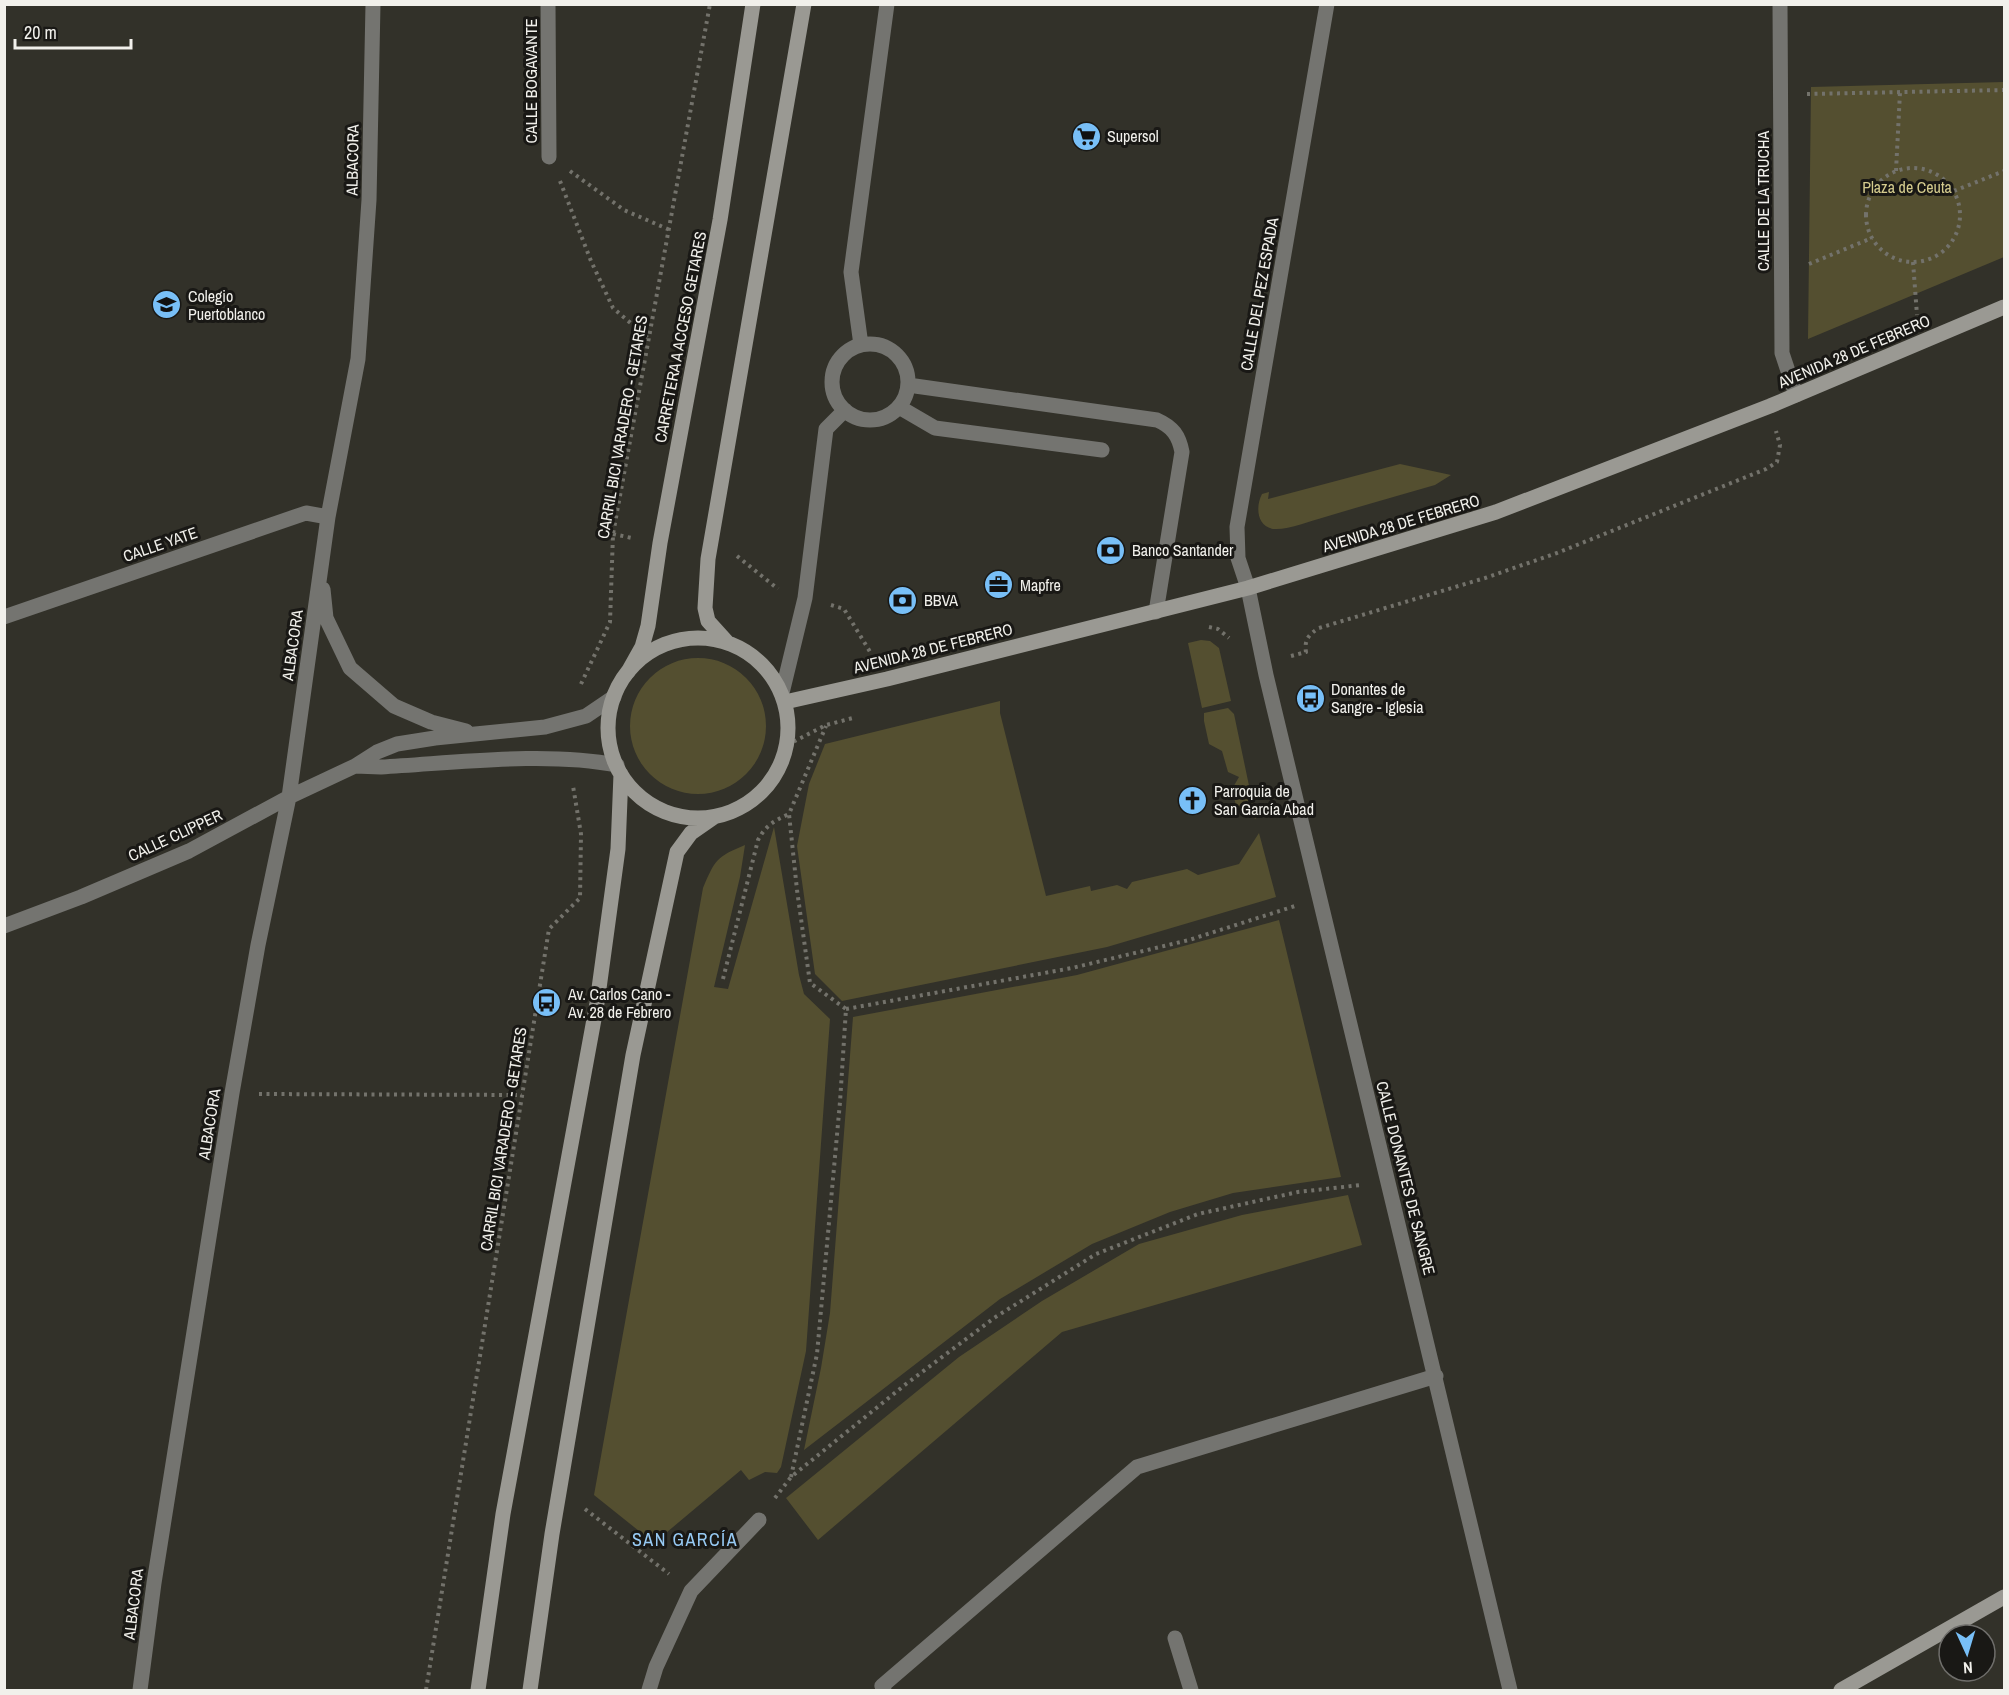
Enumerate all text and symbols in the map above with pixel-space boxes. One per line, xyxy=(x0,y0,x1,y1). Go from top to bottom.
scale bar xyxy=(15,12,130,50)
street label: CALLE BOGAVANTE xyxy=(520,19,542,143)
text: 20 m xyxy=(24,20,57,45)
supermarket icon: Supersol xyxy=(1070,120,1102,152)
street label: ALBACORA xyxy=(340,124,364,197)
place label: Supersol xyxy=(1107,125,1159,147)
street label: CALLE DE LA TRUCHA xyxy=(1752,131,1774,271)
park label: Plaza de Ceuta xyxy=(1862,176,1953,198)
street label: CALLE DEL PEZ ESPADA xyxy=(1235,215,1283,372)
street label: CARRETERA A ACCESO GETARES xyxy=(649,229,711,445)
place label: Colegio Puertoblanco xyxy=(188,285,265,325)
school or university icon: Colegio Puertoblanco xyxy=(151,289,183,321)
street label: AVENIDA 28 DE FEBRERO xyxy=(1774,309,1933,393)
street label: CARRIL BICI VARADERO - GETARES xyxy=(591,313,653,540)
street label: AVENIDA 28 DE FEBRERO xyxy=(1319,489,1482,558)
street label: CALLE YATE xyxy=(120,521,200,567)
bank icon: Banco Santander xyxy=(1095,534,1127,566)
place label: Banco Santander xyxy=(1132,539,1234,561)
office icon: Mapfre xyxy=(983,569,1015,601)
place label: Mapfre xyxy=(1020,574,1061,596)
bank icon: BBVA xyxy=(887,584,919,616)
place label: BBVA xyxy=(924,589,958,611)
street label: ALBACORA xyxy=(276,608,308,683)
street label: AVENIDA 28 DE FEBRERO xyxy=(850,618,1015,679)
place label: Donantes de Sangre - Iglesia xyxy=(1331,678,1424,718)
bus stop icon: Donantes de Sangre - Iglesia xyxy=(1294,682,1326,714)
place label: Parroquia de San García Abad xyxy=(1214,780,1314,820)
church icon: Parroquia de San García Abad xyxy=(1177,784,1209,816)
street label: CALLE CLIPPER xyxy=(124,803,226,866)
place label: Av. Carlos Cano - Av. 28 de Febrero xyxy=(567,983,671,1023)
bus stop icon: Av. Carlos Cano - Av. 28 de Febrero xyxy=(531,987,563,1019)
street label: CARRIL BICI VARADERO - GETARES xyxy=(474,1025,532,1253)
street label: CALLE DONANTES DE SANGRE xyxy=(1371,1079,1441,1277)
street label: ALBACORA xyxy=(192,1087,225,1162)
district label: SAN GARCÍA xyxy=(632,1527,738,1552)
street label: ALBACORA xyxy=(118,1567,148,1642)
north arrow xyxy=(1937,1623,1997,1683)
text: N xyxy=(1963,1657,1974,1679)

